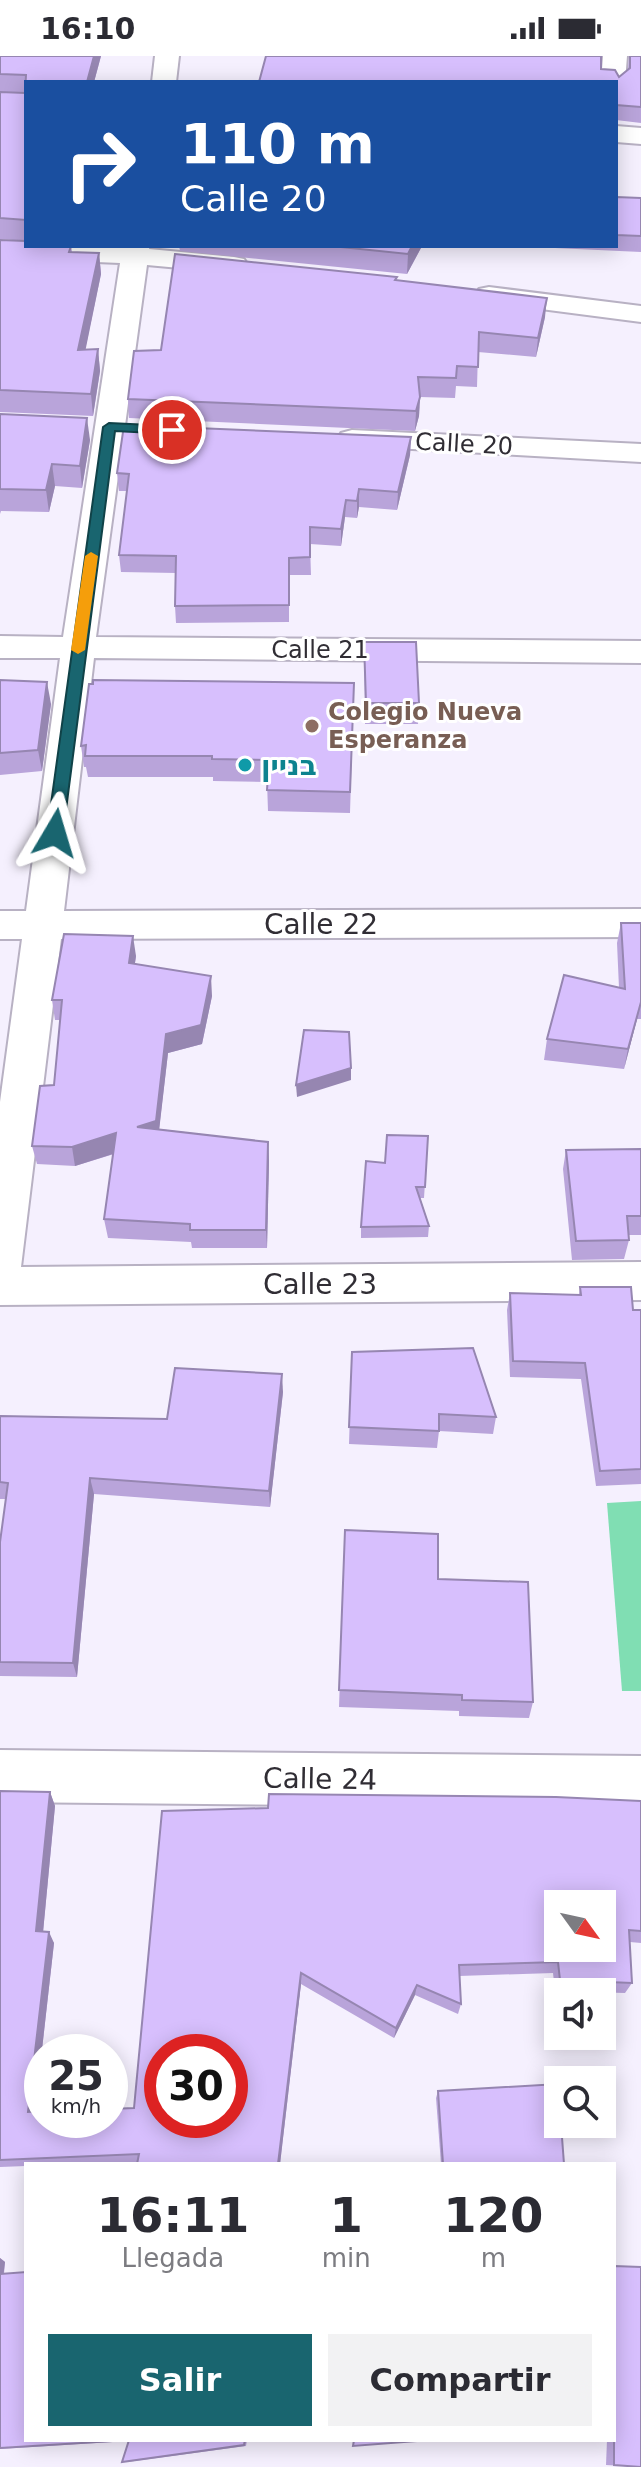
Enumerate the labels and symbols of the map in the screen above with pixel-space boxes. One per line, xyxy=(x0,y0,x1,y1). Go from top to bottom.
pin xyxy=(138,396,206,464)
street label: Calle 20 xyxy=(414,427,514,461)
street label: Calle 21 xyxy=(271,636,369,664)
place label: Colegio Nueva Esperanza xyxy=(328,698,522,754)
marker: Colegio Nueva Esperanza xyxy=(303,717,321,735)
place label: בניין xyxy=(261,749,317,782)
marker: בניין xyxy=(236,756,254,774)
position arrow xyxy=(13,791,97,875)
street label: Calle 22 xyxy=(264,908,378,941)
street label: Calle 23 xyxy=(263,1268,377,1301)
street label: Calle 24 xyxy=(263,1762,377,1796)
north arrow xyxy=(544,1890,616,1962)
speed limit sign: 30 xyxy=(144,2034,248,2138)

